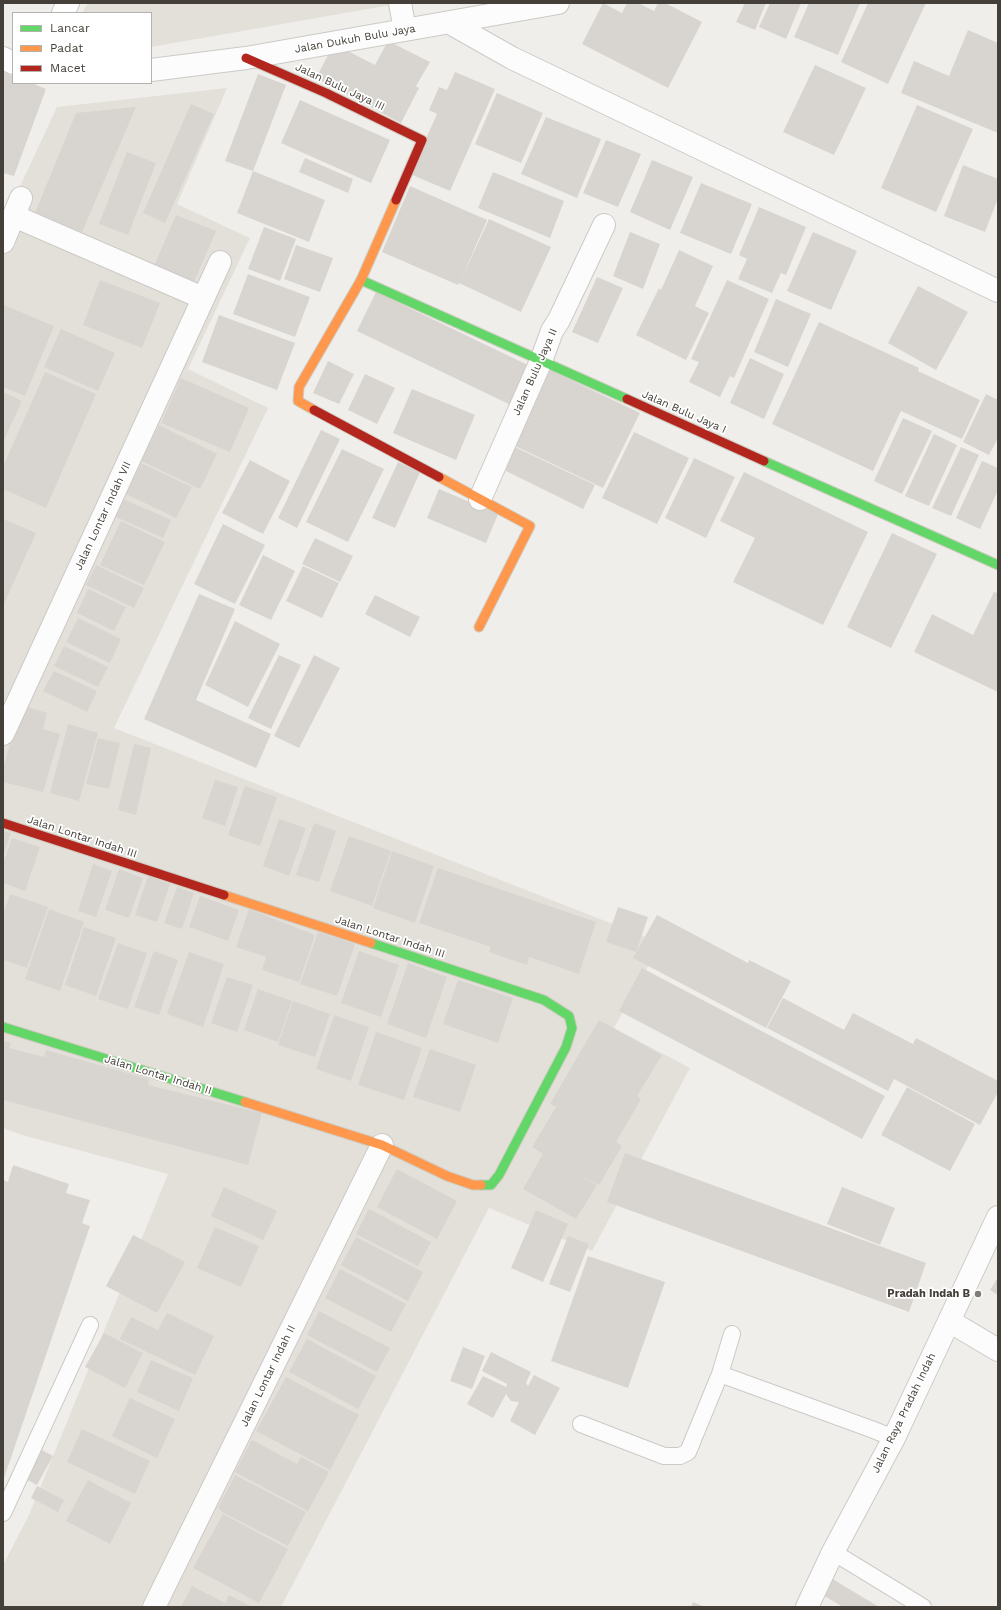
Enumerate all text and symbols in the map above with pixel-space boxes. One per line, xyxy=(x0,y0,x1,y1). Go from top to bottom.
legend xyxy=(12,12,152,84)
text: Lancar xyxy=(50,21,90,35)
street label: Jalan Dukuh Bulu Jaya xyxy=(294,22,416,56)
text: Padat xyxy=(50,41,83,55)
street label: Jalan Bulu Jaya III xyxy=(293,60,387,114)
text: Macet xyxy=(50,61,85,75)
street label: Jalan Bulu Jaya II xyxy=(510,326,560,418)
street label: Jalan Bulu Jaya I xyxy=(640,387,728,437)
street label: Jalan Lontar Indah VII xyxy=(72,459,134,573)
street label: Jalan Lontar Indah III xyxy=(25,813,139,861)
street label: Jalan Lontar Indah III xyxy=(333,913,447,961)
street label: Jalan Lontar Indah II xyxy=(103,1052,213,1098)
place label: Pradah Indah B xyxy=(887,1287,970,1301)
marker: Pradah Indah B xyxy=(973,1289,983,1299)
street label: Jalan Lontar Indah II xyxy=(238,1323,298,1429)
street label: Jalan Raya Pradah Indah xyxy=(869,1351,939,1475)

